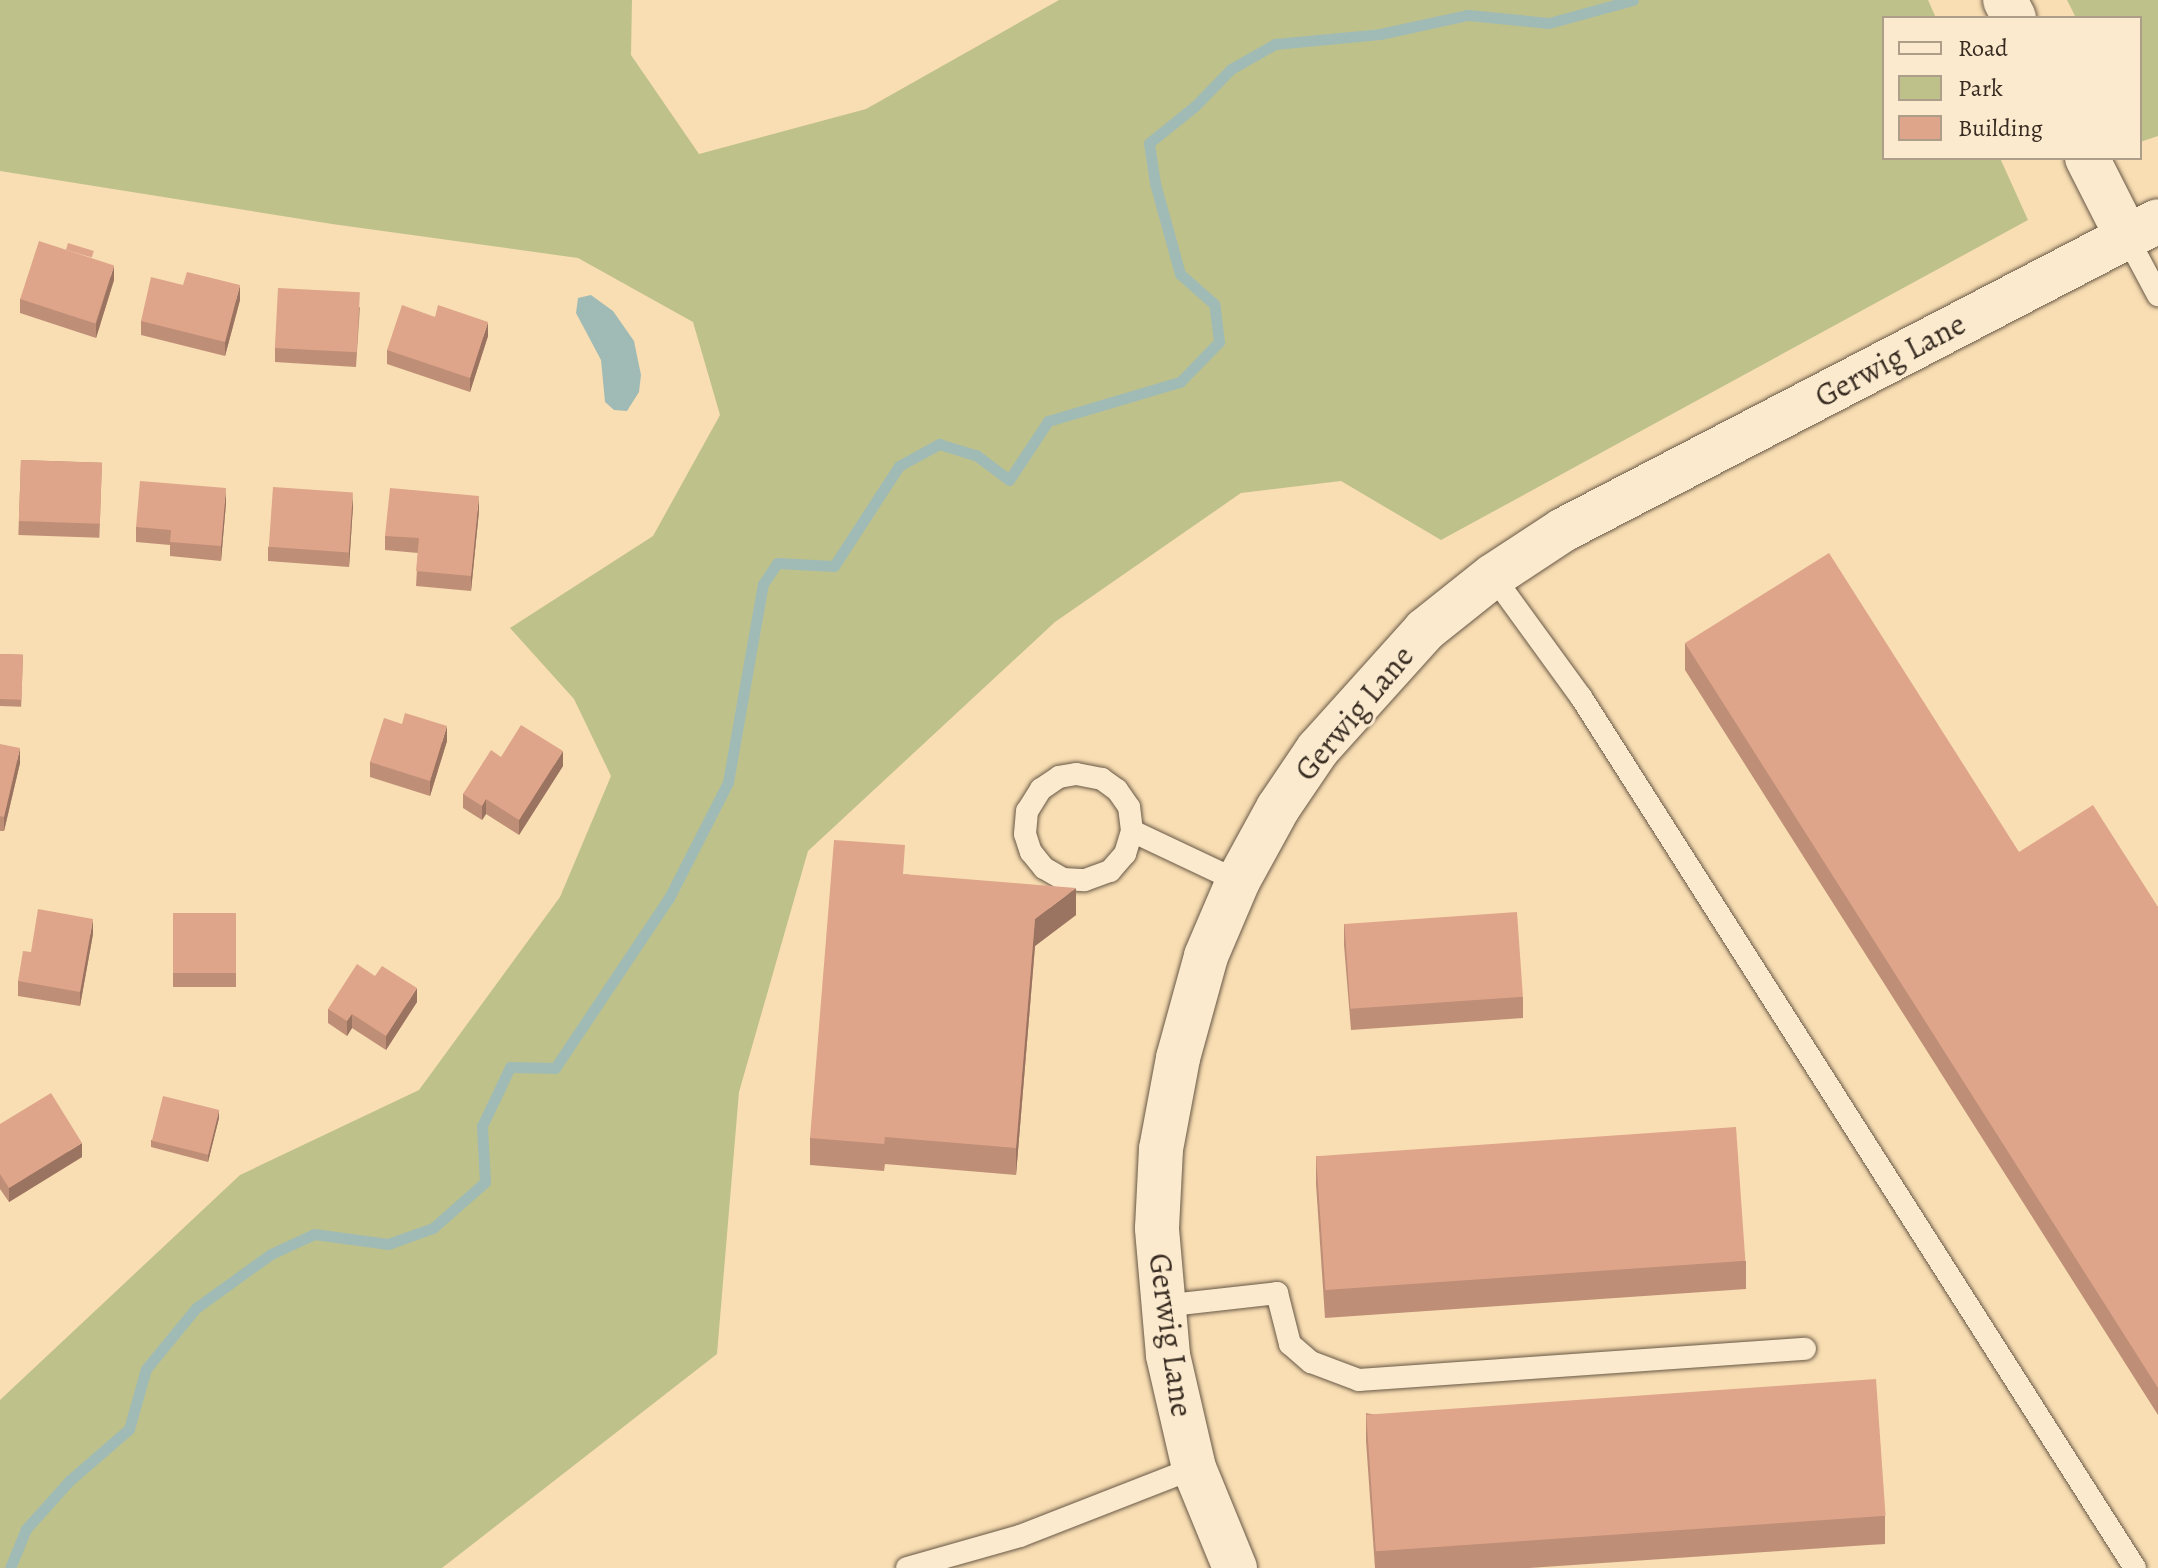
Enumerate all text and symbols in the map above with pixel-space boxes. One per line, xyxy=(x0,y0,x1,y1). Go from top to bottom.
legend xyxy=(1882,16,2142,160)
text: Road xyxy=(1958,32,2008,64)
text: Park xyxy=(1958,72,2003,104)
text: Building xyxy=(1958,112,2043,144)
street label: Gerwig Lane xyxy=(1808,304,1972,416)
street label: Gerwig Lane xyxy=(1286,638,1422,788)
street label: Gerwig Lane xyxy=(1141,1251,1201,1419)

